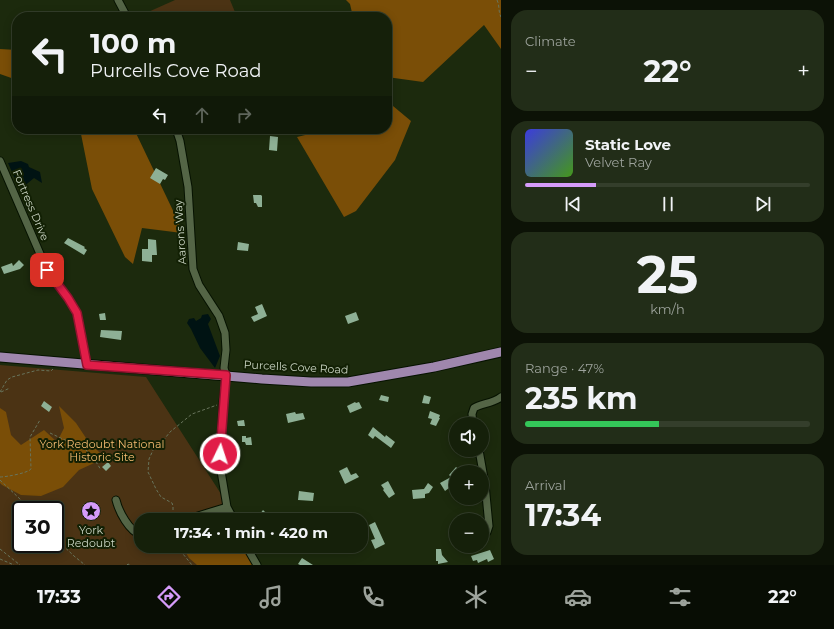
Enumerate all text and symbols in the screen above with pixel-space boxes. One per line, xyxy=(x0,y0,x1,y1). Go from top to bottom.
text: 100 m xyxy=(90,26,176,60)
icon: left xyxy=(24,28,76,80)
text: Climate xyxy=(525,33,576,49)
text: 22° xyxy=(644,53,691,90)
text: − xyxy=(525,58,538,85)
text: + xyxy=(797,58,810,85)
text: Purcells Cove Road xyxy=(90,60,262,82)
icon: left xyxy=(149,104,171,126)
icon: ahead xyxy=(191,104,213,126)
icon: right xyxy=(233,104,255,126)
text: Static Love xyxy=(585,135,671,154)
text: Velvet Ray xyxy=(585,154,652,170)
street label: Fortress Drive xyxy=(10,167,52,243)
icon: previous xyxy=(562,193,584,215)
icon: pause xyxy=(657,193,679,215)
icon: next xyxy=(752,193,774,215)
street label: Aarons Way xyxy=(171,199,189,265)
text: 25 xyxy=(637,243,698,306)
pin xyxy=(30,253,64,287)
icon: arrive xyxy=(36,259,58,281)
text: km/h xyxy=(650,301,685,317)
street label: Purcells Cove Road xyxy=(243,357,349,377)
text: Range · 47% xyxy=(525,360,604,376)
text: 235 km xyxy=(525,380,638,417)
map controls xyxy=(449,417,489,553)
button: sound xyxy=(449,417,489,457)
position arrow xyxy=(199,433,241,475)
park label: York Redoubt National Historic Site xyxy=(40,437,164,464)
button: + xyxy=(449,465,489,505)
text: Arrival xyxy=(525,477,566,493)
text: 17:34 xyxy=(525,497,601,534)
place icon: York Redoubt xyxy=(80,500,102,522)
speed limit sign: 30 xyxy=(12,501,64,553)
button: − xyxy=(449,513,489,553)
place label: York Redoubt xyxy=(67,523,116,550)
text: 17:34 · 1 min · 420 m xyxy=(174,523,328,542)
icon: directions xyxy=(155,583,183,611)
icon: music xyxy=(257,583,285,611)
icon: phone xyxy=(359,583,387,611)
icon: climate xyxy=(462,583,490,611)
icon: car xyxy=(564,583,592,611)
icon: filters xyxy=(666,583,694,611)
text: 17:33 xyxy=(37,586,81,608)
text: 22° xyxy=(768,586,797,608)

